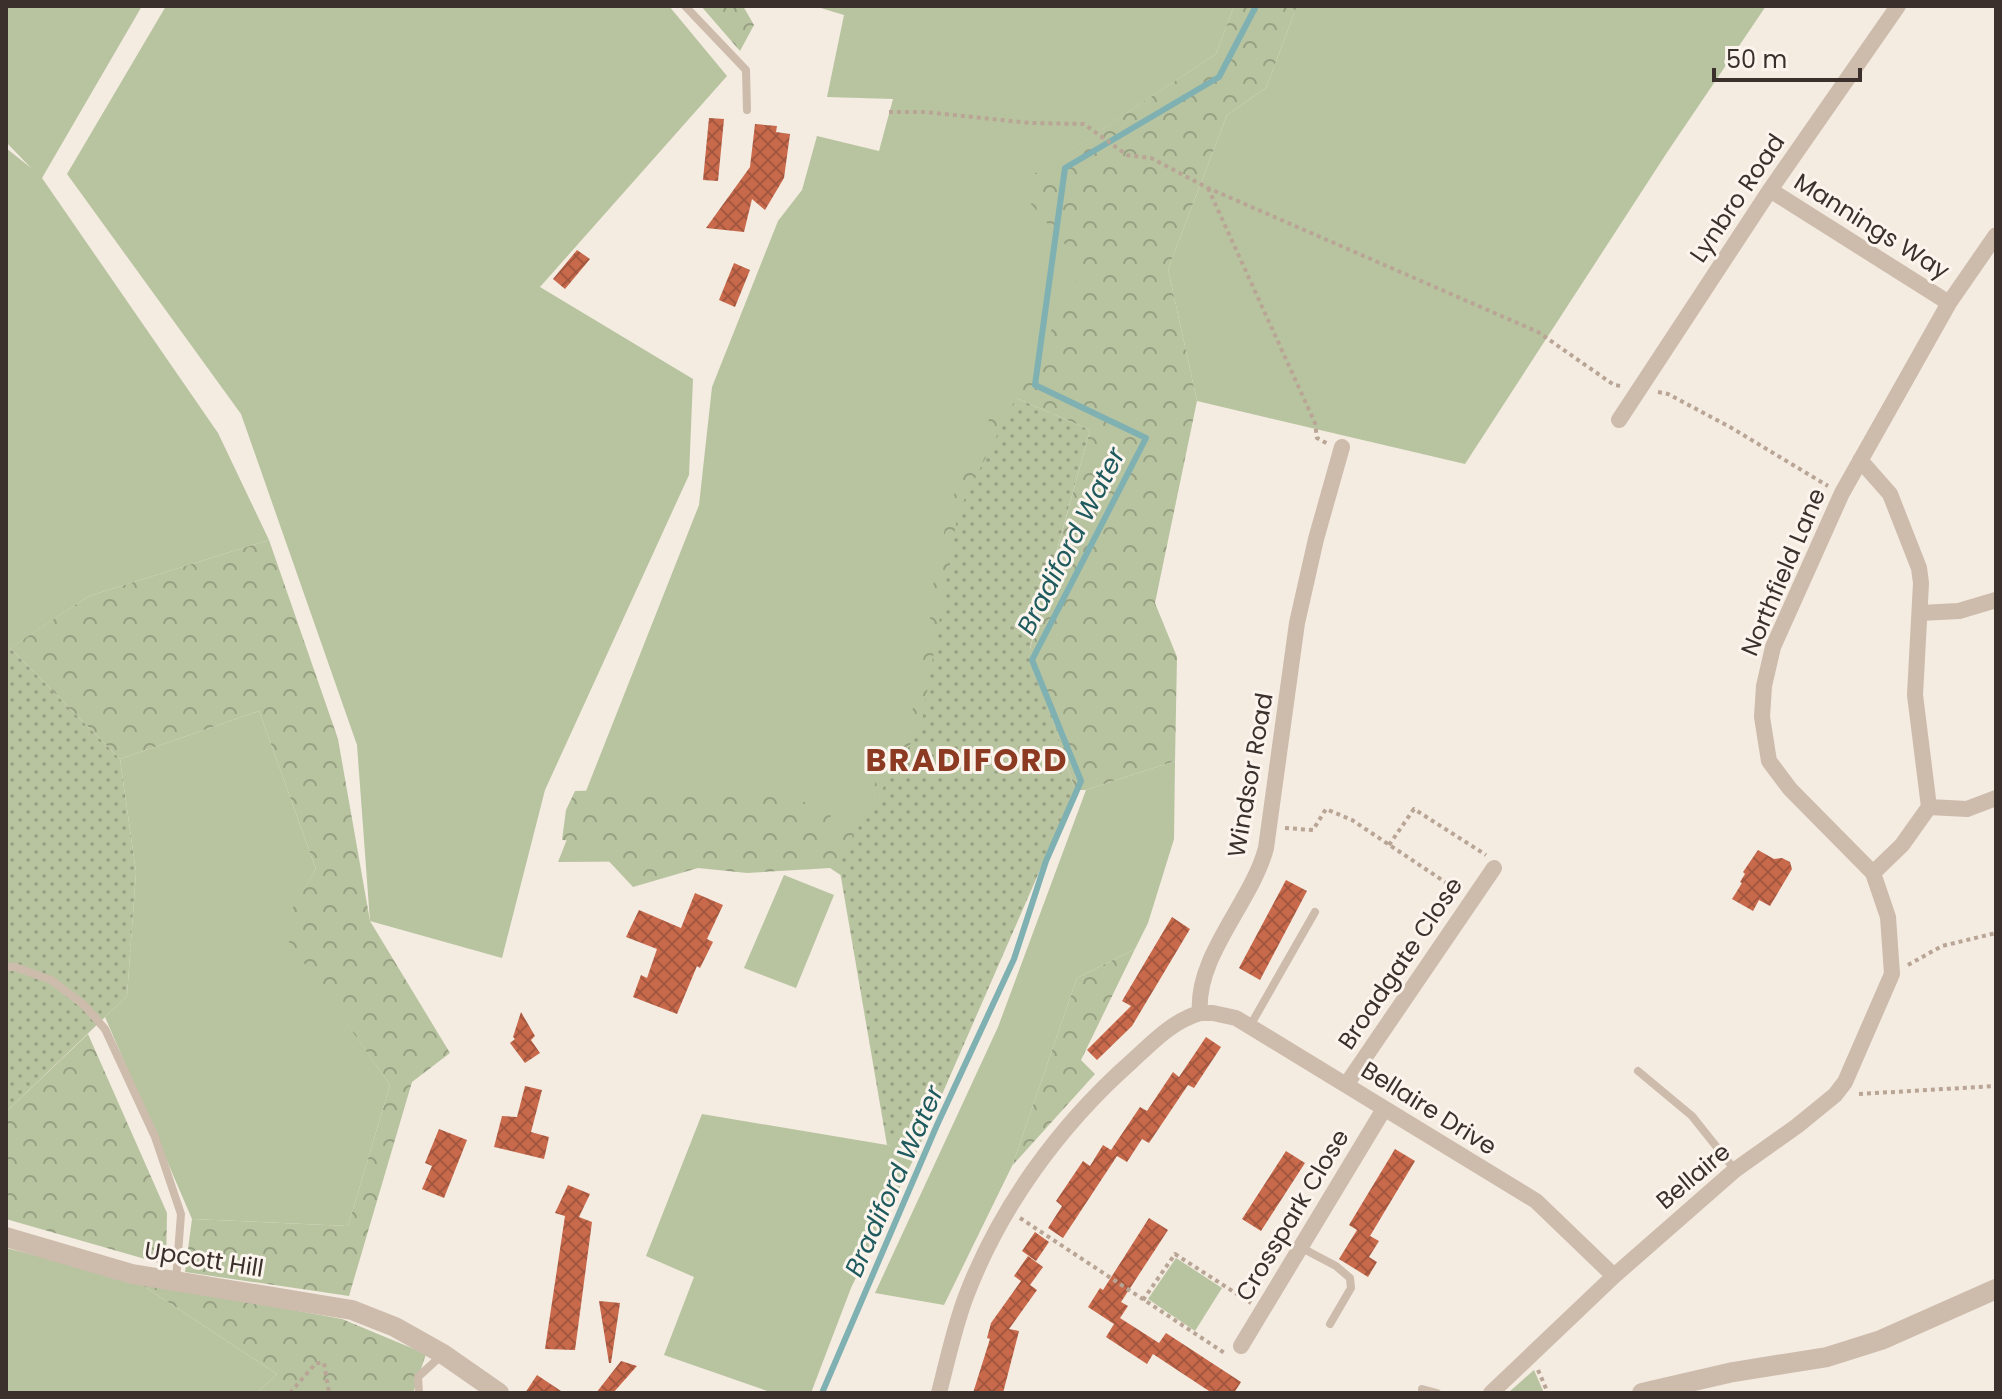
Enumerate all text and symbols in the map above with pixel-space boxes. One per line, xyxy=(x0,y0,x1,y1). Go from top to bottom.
scale bar xyxy=(1714,32,1860,82)
text: 50 m xyxy=(1726,43,1787,76)
street label: Lynbro Road xyxy=(1682,127,1792,269)
street label: Mannings Way xyxy=(1788,165,1956,287)
water label: Bradiford Water xyxy=(1008,440,1134,641)
street label: Northfield Lane xyxy=(1733,483,1833,661)
street label: Windsor Road xyxy=(1219,690,1281,860)
district label: BRADIFORD xyxy=(865,737,1069,782)
street label: Broadgate Close xyxy=(1330,870,1470,1056)
street label: Bellaire Drive xyxy=(1355,1053,1503,1163)
water label: Bradiford Water xyxy=(836,1079,953,1282)
street label: Crosspark Close xyxy=(1228,1123,1356,1307)
street label: Bellaire xyxy=(1649,1135,1737,1217)
street label: Upcott Hill xyxy=(142,1233,266,1285)

